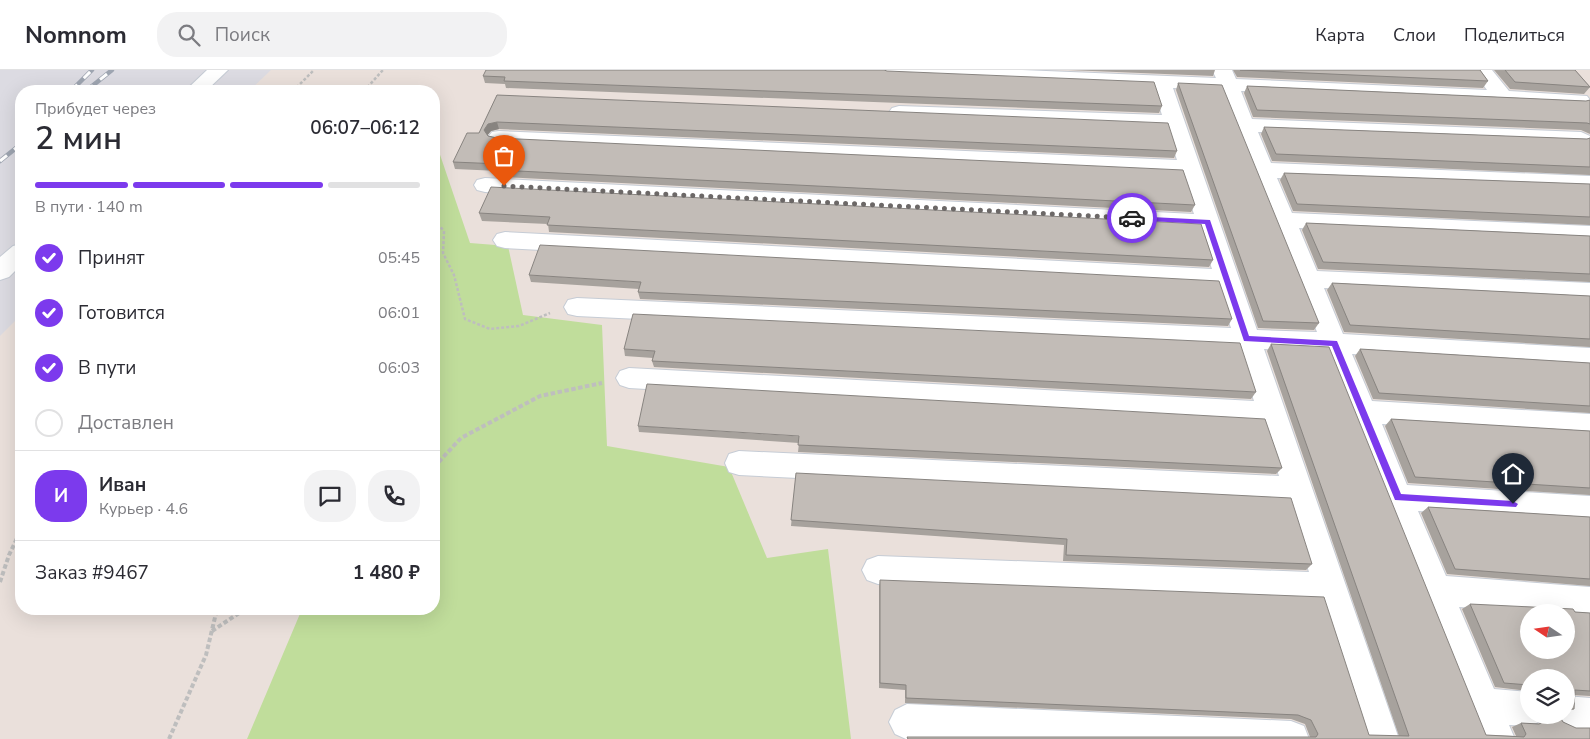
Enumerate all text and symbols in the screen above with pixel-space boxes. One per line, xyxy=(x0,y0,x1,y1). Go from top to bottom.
search box xyxy=(157,12,507,57)
text: Nomnom xyxy=(25,19,127,51)
icon: search xyxy=(175,21,203,49)
text: Поиск xyxy=(215,22,270,48)
text: Карта xyxy=(1315,23,1365,47)
text: Слои xyxy=(1393,23,1436,47)
text: Поделиться xyxy=(1464,23,1565,47)
text: Прибудет через xyxy=(35,98,156,120)
text: 06:07–06:12 xyxy=(310,115,420,141)
text: 2 мин xyxy=(35,117,122,160)
pin xyxy=(483,135,525,186)
icon: bag xyxy=(490,142,518,170)
courier xyxy=(1107,193,1157,243)
text: В пути · 140 m xyxy=(35,196,143,218)
icon: car xyxy=(1118,204,1146,232)
icon: check xyxy=(35,244,63,272)
text: Принят xyxy=(78,245,145,271)
text: 05:45 xyxy=(378,247,420,269)
icon: check xyxy=(35,299,63,327)
text: Готовится xyxy=(78,300,165,326)
text: 06:01 xyxy=(378,302,420,324)
icon: check xyxy=(35,354,63,382)
text: В пути xyxy=(78,355,136,381)
text: 06:03 xyxy=(378,357,420,379)
text: Доставлен xyxy=(78,410,174,436)
pin xyxy=(1492,453,1534,504)
icon: home xyxy=(1499,460,1527,488)
button: chat xyxy=(304,470,356,522)
button: phone xyxy=(368,470,420,522)
text: Иван xyxy=(99,472,146,498)
text: И xyxy=(54,483,68,509)
text: Курьер · 4.6 xyxy=(99,498,188,520)
text: Заказ #9467 xyxy=(35,560,149,586)
text: 1 480 ₽ xyxy=(353,560,420,586)
north arrow xyxy=(1520,604,1575,659)
map controls xyxy=(1520,604,1575,724)
button: layers xyxy=(1520,669,1575,724)

